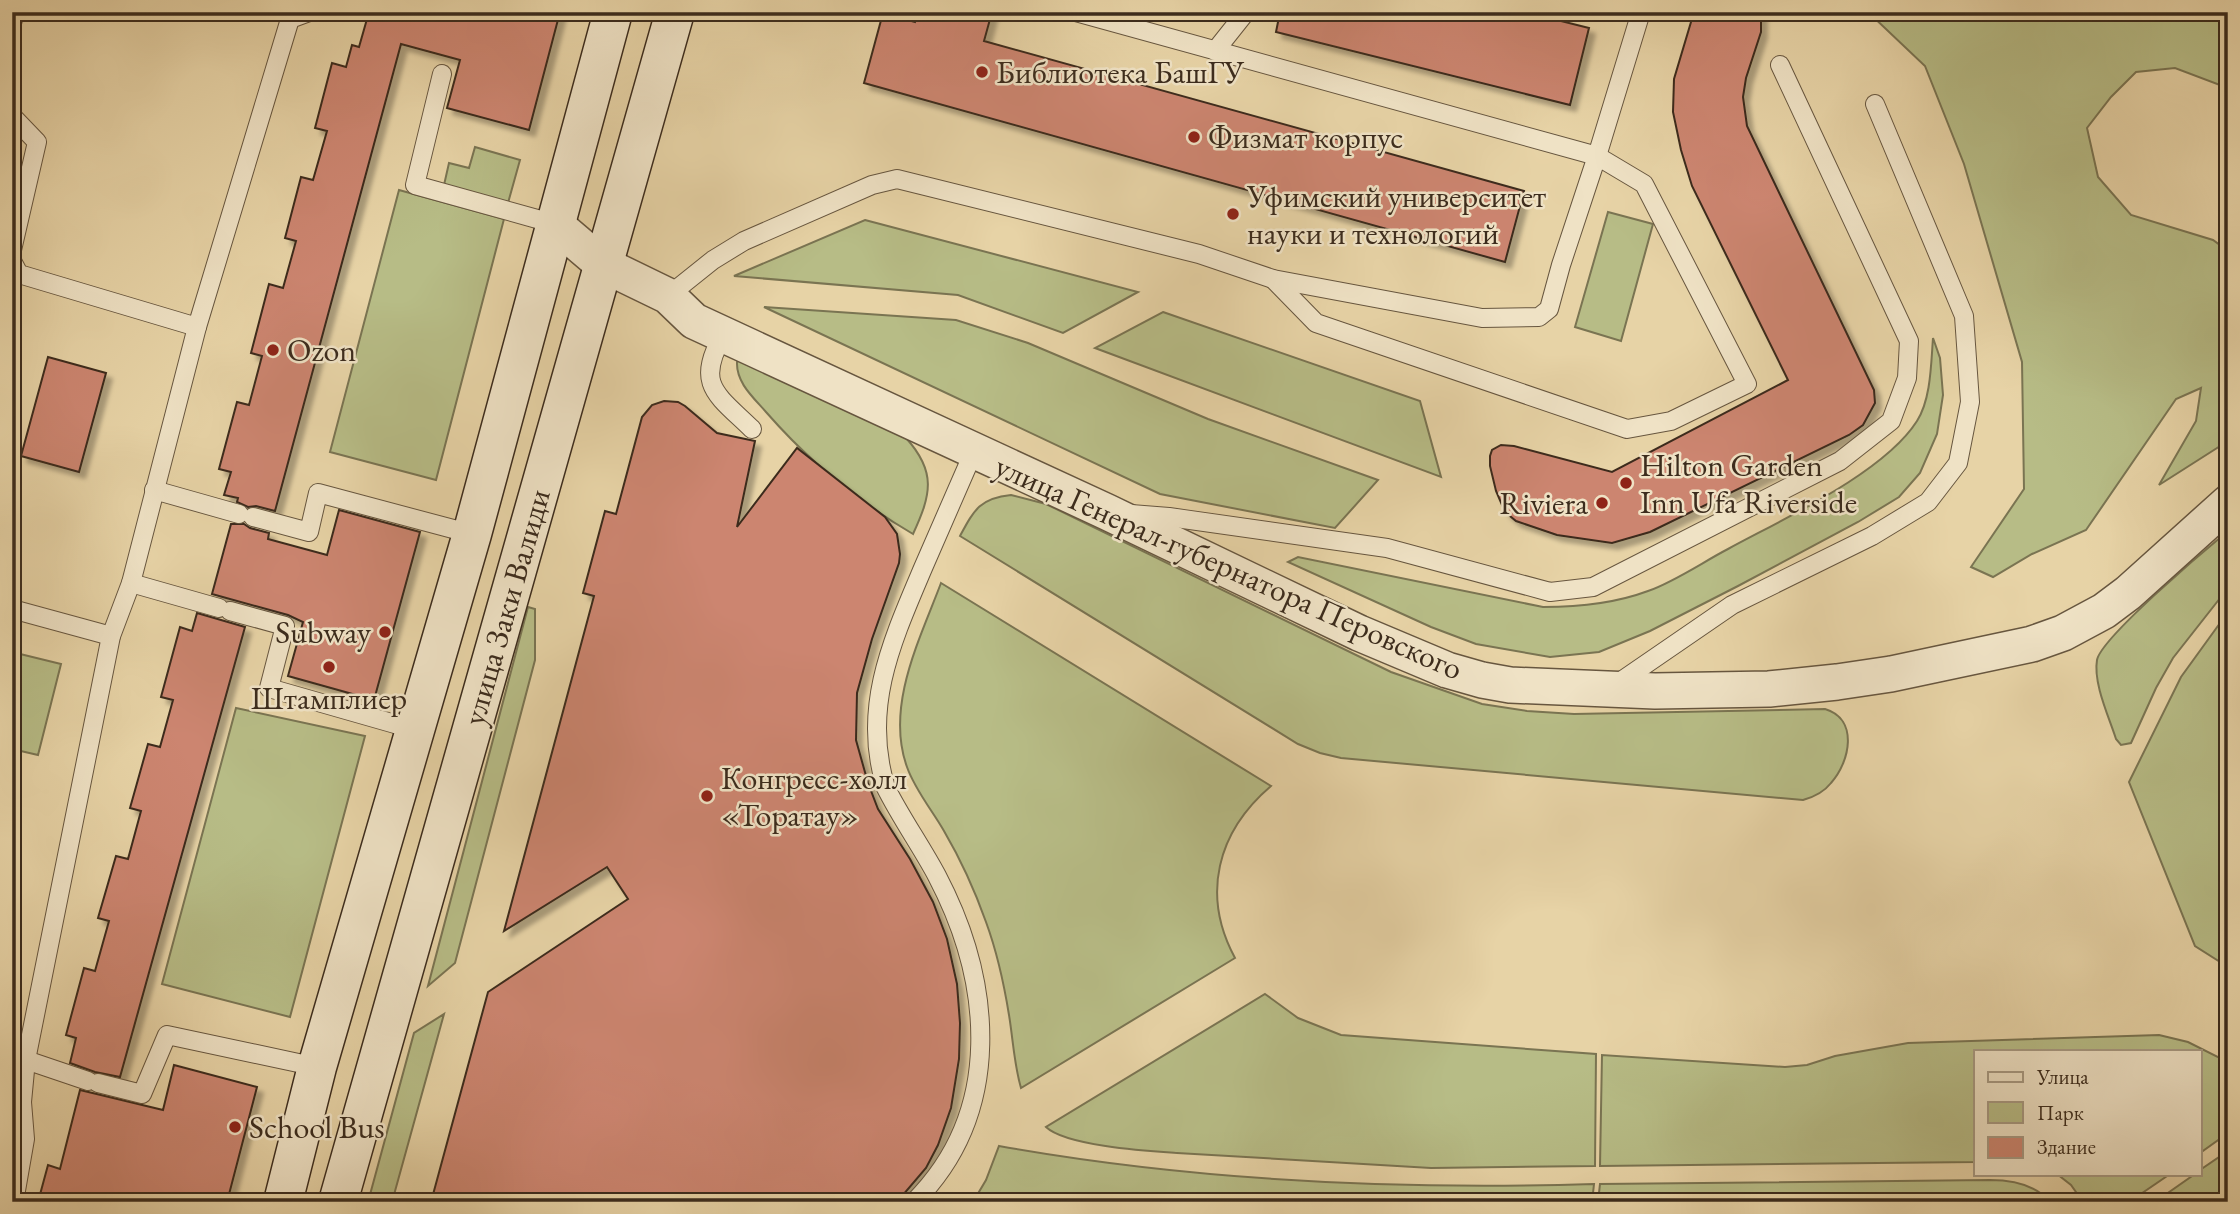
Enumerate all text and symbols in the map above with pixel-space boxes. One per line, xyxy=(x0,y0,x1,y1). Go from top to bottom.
place label: Библиотека БашГУ xyxy=(996,51,1245,93)
marker: Библиотека БашГУ xyxy=(974,64,990,80)
place label: Физмат корпус xyxy=(1208,116,1403,158)
marker: Физмат корпус xyxy=(1186,129,1202,145)
place label: Уфимский университет науки и технологий xyxy=(1246,175,1546,254)
marker: Уфимский университет науки и технологий xyxy=(1225,206,1241,222)
place label: Ozon xyxy=(287,329,356,371)
marker: Ozon xyxy=(265,342,281,358)
place label: Hilton Garden Inn Ufa Riverside xyxy=(1640,444,1857,523)
street label: улица Генерал-губернатора Перовского xyxy=(989,445,1469,689)
marker: Hilton Garden Inn Ufa Riverside xyxy=(1618,475,1634,491)
place label: Riviera xyxy=(1500,482,1588,524)
street label: улица Заки Валиди xyxy=(452,484,560,730)
marker: Riviera xyxy=(1594,495,1610,511)
place label: Subway xyxy=(275,611,372,653)
marker: Subway xyxy=(377,624,393,640)
marker: Штамплиер xyxy=(321,659,337,675)
place label: Штамплиер xyxy=(251,677,407,719)
place label: Конгресс-холл «Торатау» xyxy=(721,757,907,836)
marker: Конгресс-холл «Торатау» xyxy=(699,788,715,804)
legend xyxy=(1974,1050,2202,1176)
text: Улица xyxy=(2036,1063,2089,1090)
text: Парк xyxy=(2037,1099,2084,1126)
place label: School Bus xyxy=(249,1106,385,1148)
marker: School Bus xyxy=(227,1119,243,1135)
text: Здание xyxy=(2037,1133,2096,1160)

